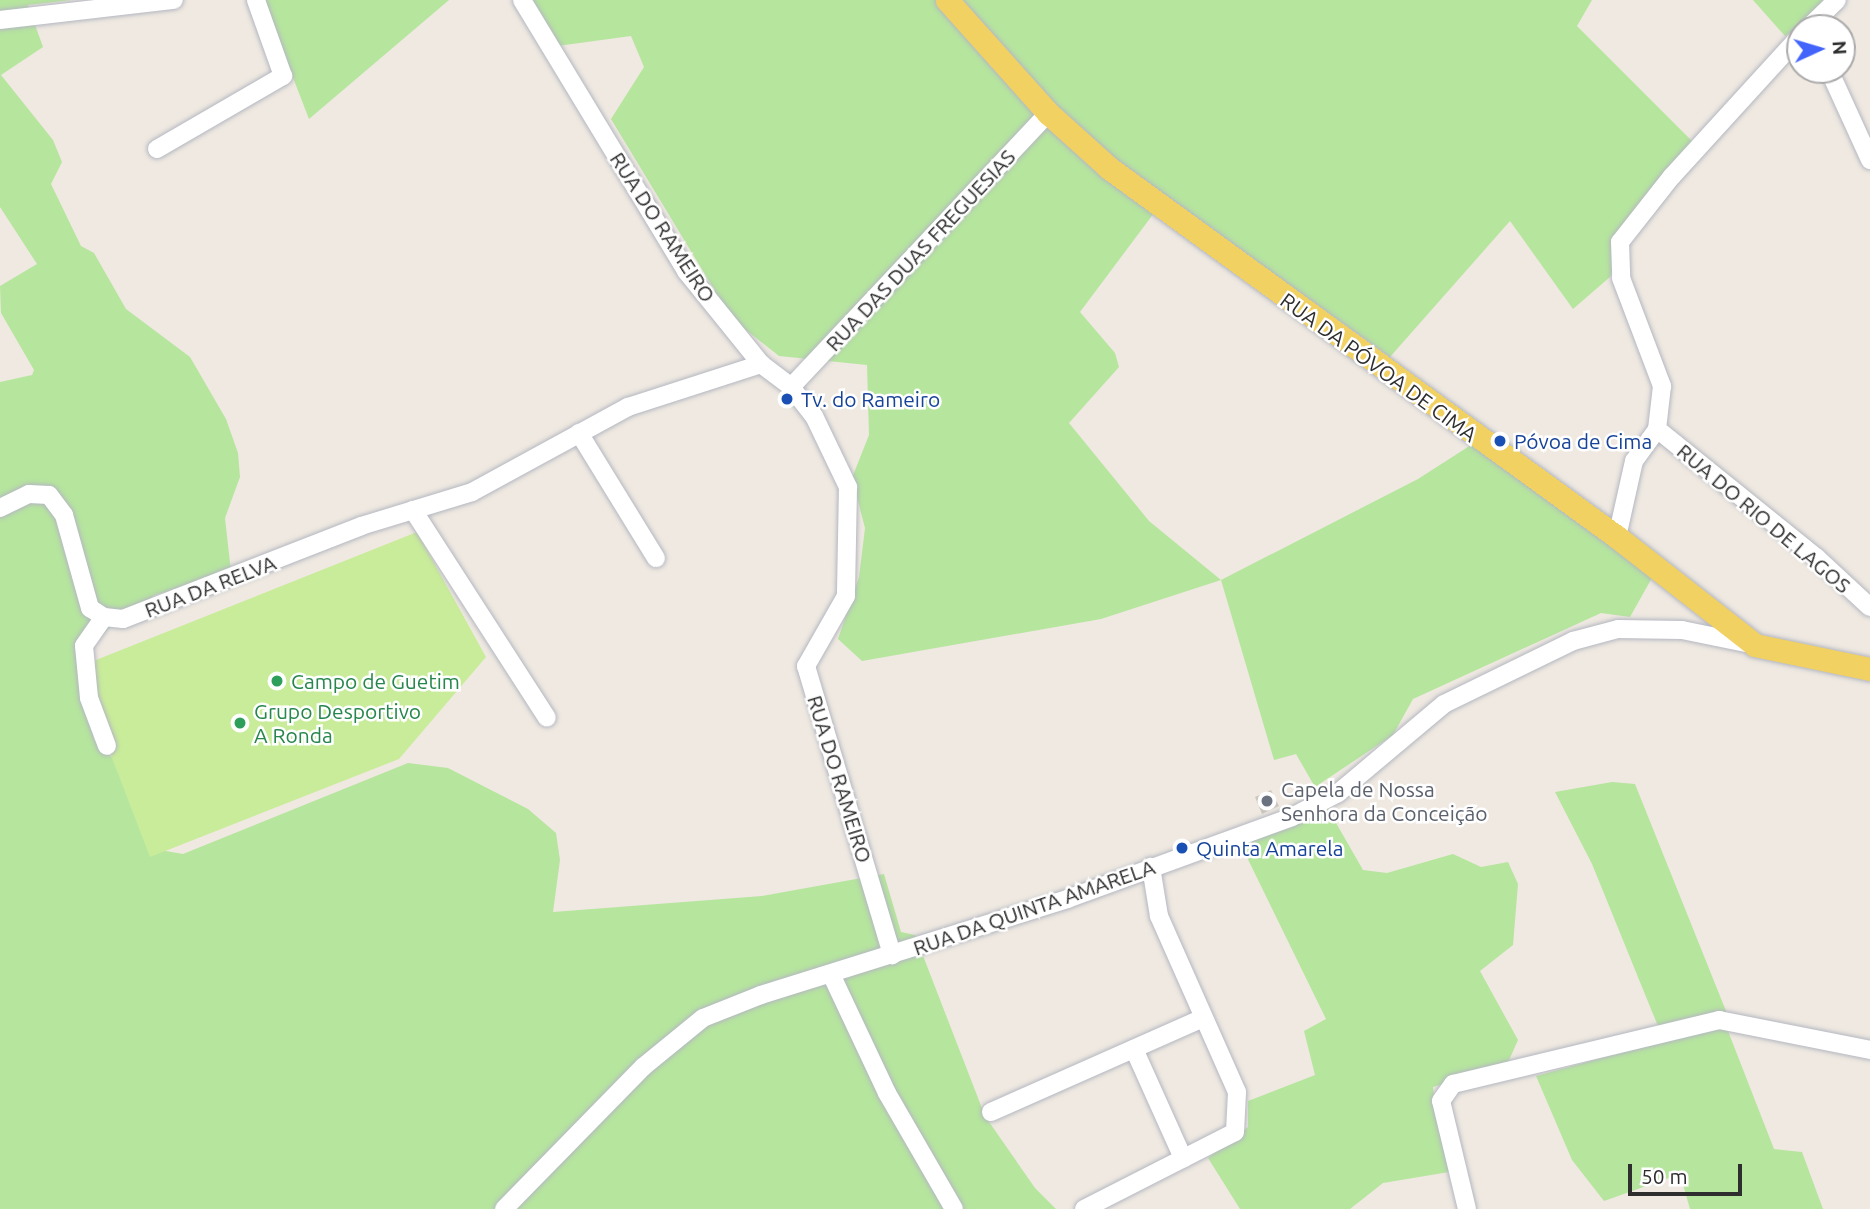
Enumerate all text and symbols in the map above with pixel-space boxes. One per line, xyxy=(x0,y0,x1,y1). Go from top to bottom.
north arrow xyxy=(1786,14,1856,84)
text: N xyxy=(1828,40,1851,56)
street label: RUA DAS DUAS FREGUESIAS xyxy=(820,144,1020,356)
street label: RUA DO RAMEIRO xyxy=(605,147,721,307)
street label: RUA DA PÓVOA DE CIMA xyxy=(1276,287,1482,447)
place label: Tv. do Rameiro xyxy=(801,386,940,412)
marker: Tv. do Rameiro xyxy=(779,391,795,407)
place label: Póvoa de Cima xyxy=(1514,428,1652,454)
marker: Póvoa de Cima xyxy=(1492,433,1508,449)
street label: RUA DO RIO DE LAGOS xyxy=(1672,438,1856,598)
street label: RUA DA RELVA xyxy=(141,549,279,623)
place label: Campo de Guetim xyxy=(291,668,460,694)
marker: Campo de Guetim xyxy=(269,673,285,689)
street label: RUA DO RAMEIRO xyxy=(803,692,877,866)
place label: Grupo Desportivo A Ronda xyxy=(254,698,421,748)
marker: Grupo Desportivo A Ronda xyxy=(232,715,248,731)
place label: Capela de Nossa Senhora da Conceição xyxy=(1281,776,1488,826)
marker: Capela de Nossa Senhora da Conceição xyxy=(1259,793,1275,809)
place label: Quinta Amarela xyxy=(1196,835,1344,861)
marker: Quinta Amarela xyxy=(1174,840,1190,856)
street label: RUA DA QUINTA AMARELA xyxy=(910,854,1158,960)
scale bar xyxy=(1632,1150,1746,1194)
text: 50 m xyxy=(1641,1164,1688,1188)

